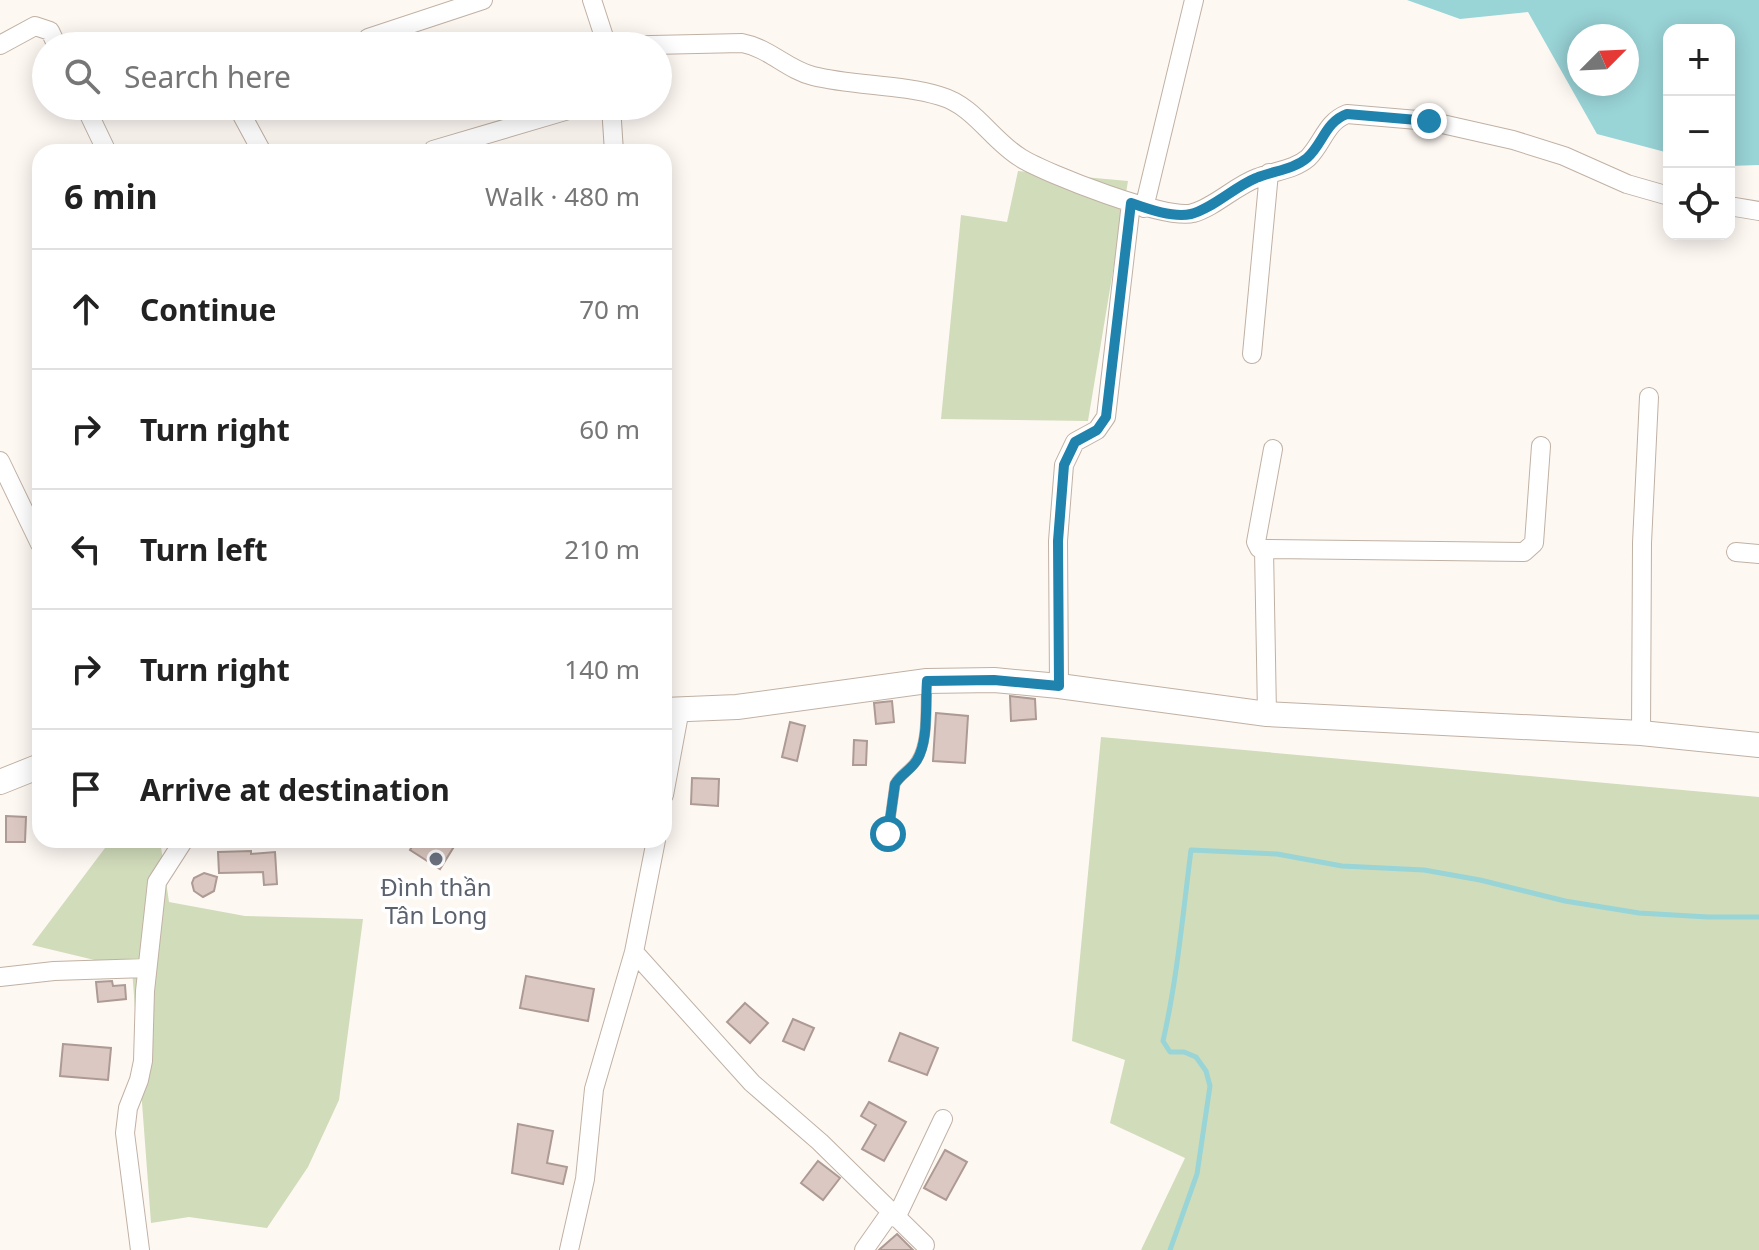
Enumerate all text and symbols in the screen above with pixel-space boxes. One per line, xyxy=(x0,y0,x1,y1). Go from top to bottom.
north arrow xyxy=(1567,24,1639,96)
map controls xyxy=(1663,24,1735,240)
button: + xyxy=(1663,24,1735,96)
search box xyxy=(32,32,672,120)
icon: search xyxy=(60,54,104,98)
text: Search here xyxy=(124,56,291,97)
button: − xyxy=(1663,96,1735,168)
route end xyxy=(1411,103,1447,139)
button: locate xyxy=(1663,168,1735,240)
text: 6 min xyxy=(64,173,158,219)
text: Walk · 480 m xyxy=(485,178,640,214)
icon: ahead xyxy=(64,287,108,331)
text: Continue xyxy=(140,289,276,330)
text: 70 m xyxy=(579,291,640,327)
icon: right xyxy=(64,407,108,451)
text: Turn right xyxy=(140,409,290,450)
text: 60 m xyxy=(579,411,640,447)
icon: left xyxy=(64,527,108,571)
text: Turn left xyxy=(140,529,268,570)
text: 210 m xyxy=(564,531,640,567)
icon: right xyxy=(64,647,108,691)
text: Turn right xyxy=(140,649,290,690)
text: 140 m xyxy=(564,651,640,687)
icon: arrive xyxy=(64,767,108,811)
text: Arrive at destination xyxy=(140,769,450,810)
route start xyxy=(870,816,906,852)
marker: Đình thần Tân Long xyxy=(427,850,445,868)
place label: Đình thần Tân Long xyxy=(380,870,492,931)

